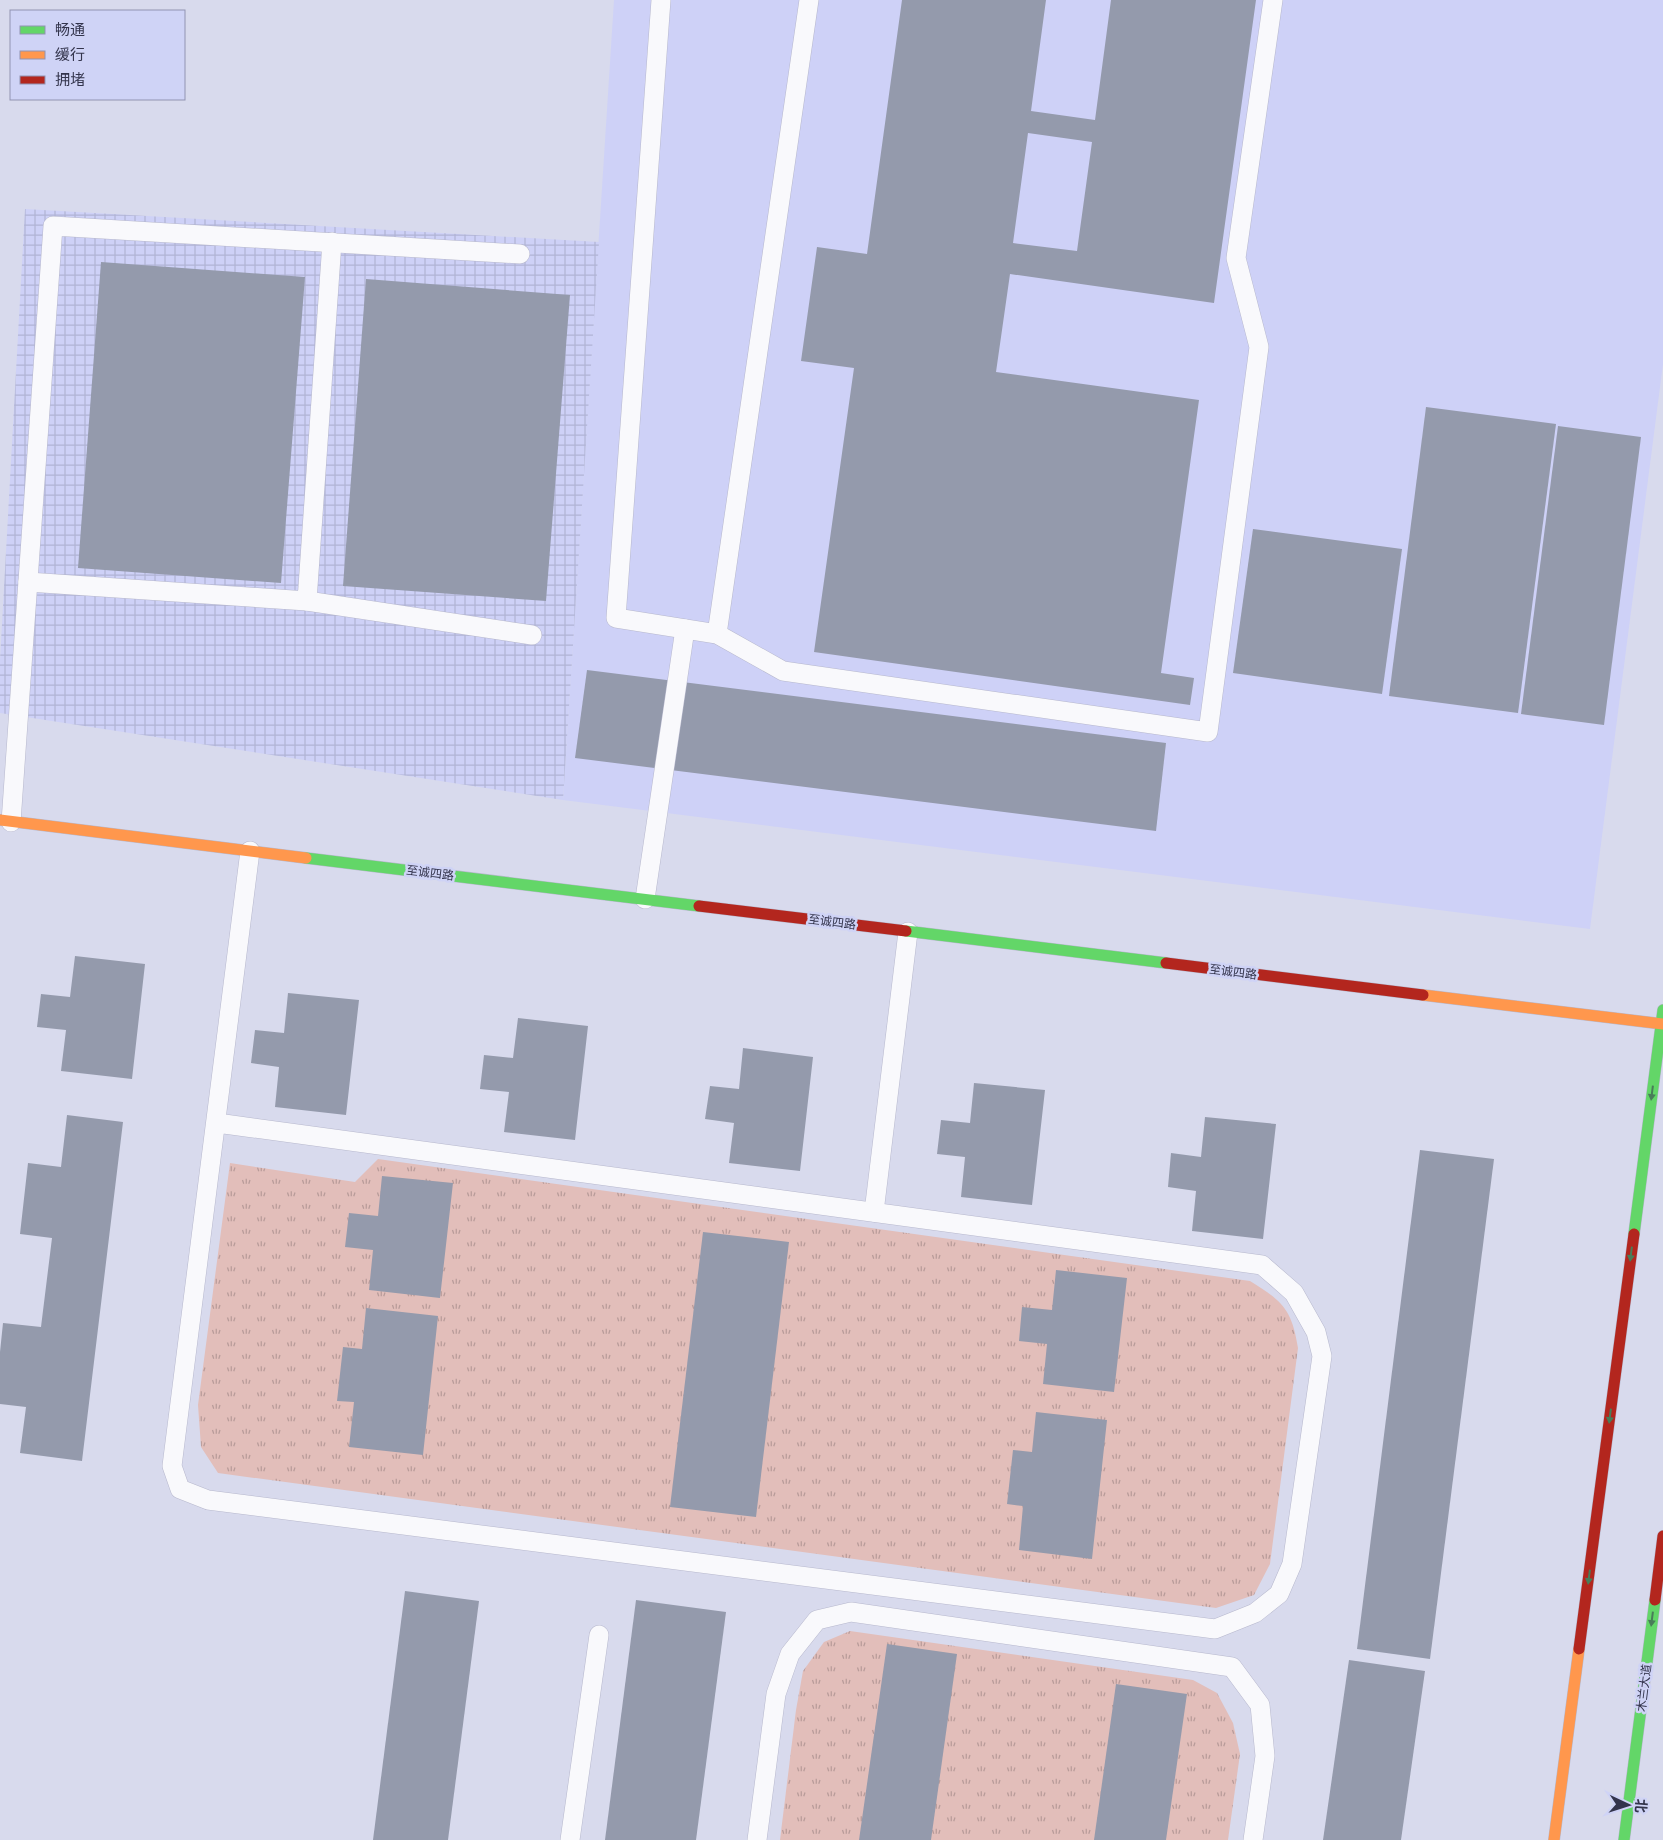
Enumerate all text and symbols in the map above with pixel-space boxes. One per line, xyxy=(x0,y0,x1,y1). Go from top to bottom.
legend xyxy=(10,10,185,100)
text: 畅通 xyxy=(55,21,85,39)
text: 缓行 xyxy=(55,46,85,64)
text: 拥堵 xyxy=(55,71,85,89)
street label: 至诚四路 xyxy=(405,863,455,883)
street label: 至诚四路 xyxy=(807,912,857,932)
street label: 至诚四路 xyxy=(1208,962,1258,982)
one-way arrow xyxy=(1648,1086,1656,1102)
one-way arrow xyxy=(1627,1247,1635,1263)
one-way arrow xyxy=(1606,1408,1614,1424)
one-way arrow xyxy=(1585,1569,1593,1585)
one-way arrow xyxy=(1648,1611,1656,1627)
street label: 木兰大道 xyxy=(1634,1663,1654,1713)
north arrow xyxy=(1603,1780,1653,1830)
text: 北 xyxy=(1632,1798,1649,1813)

